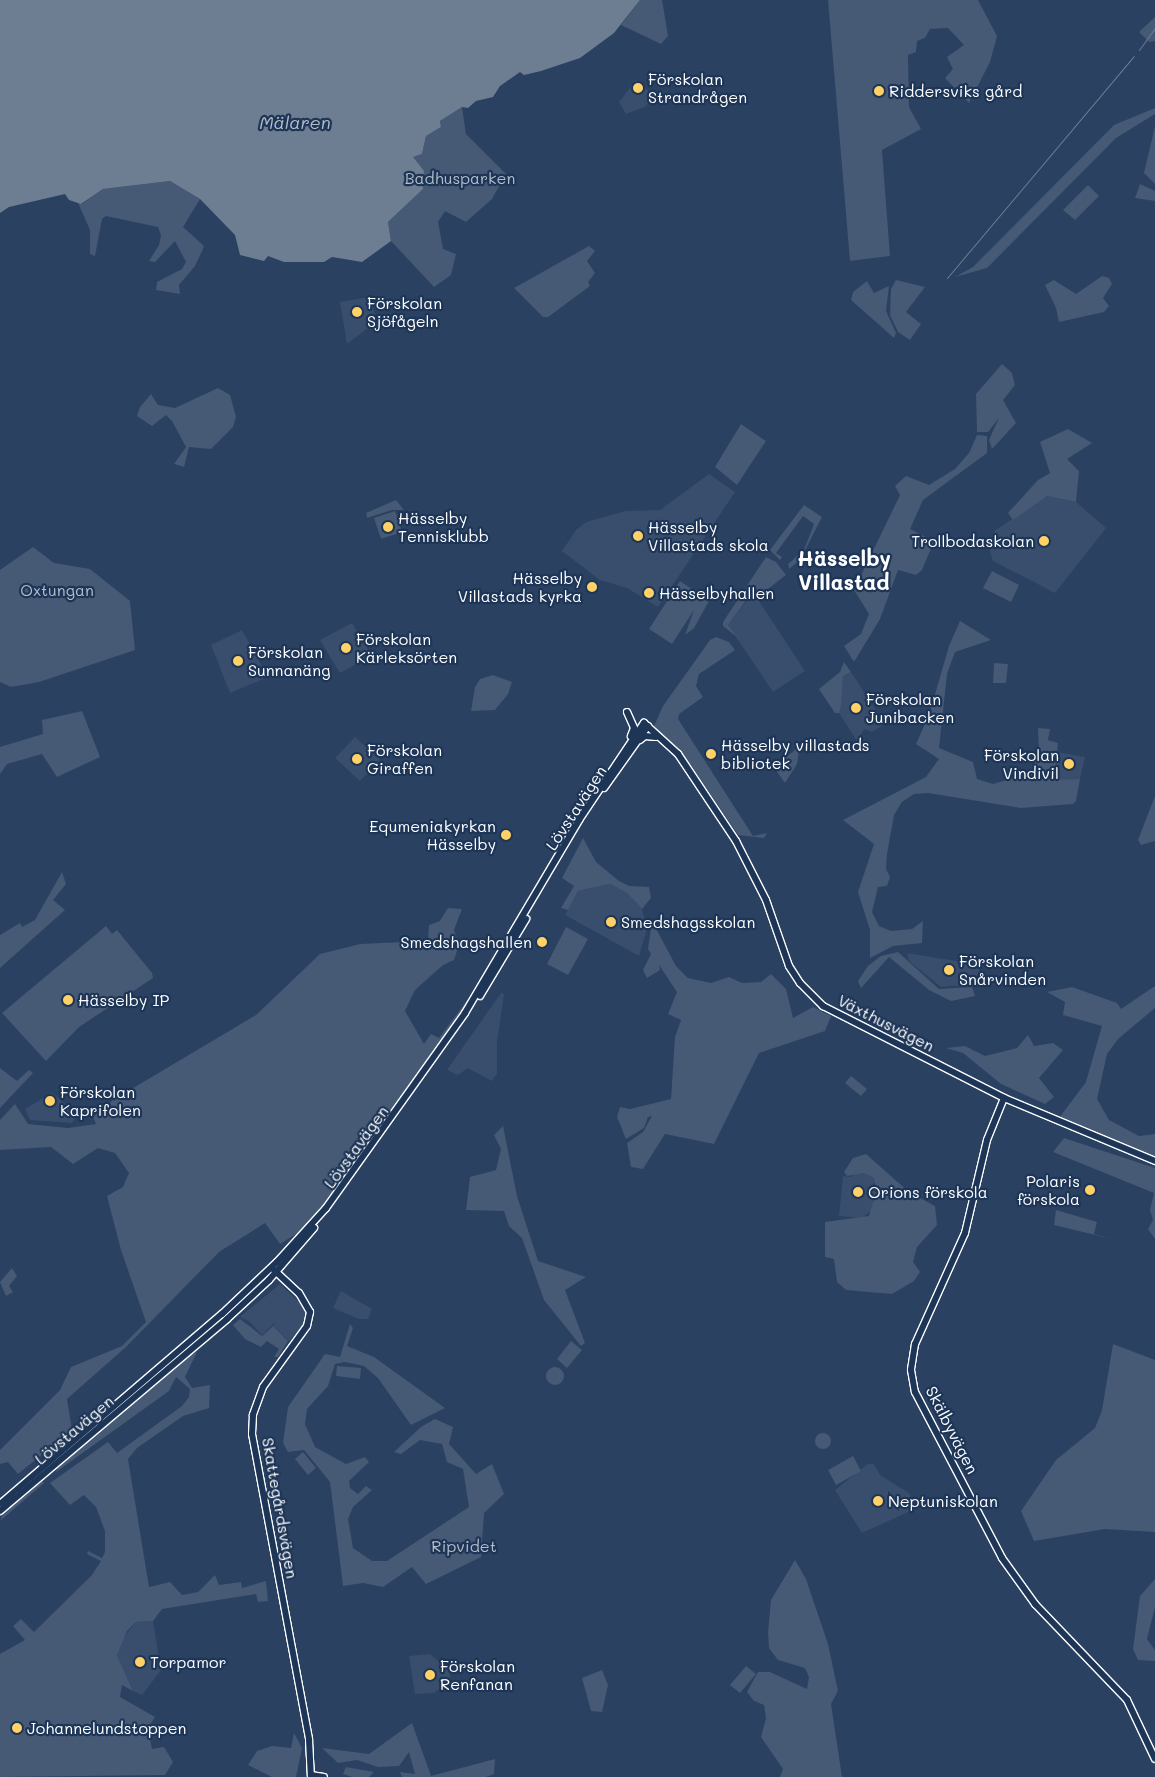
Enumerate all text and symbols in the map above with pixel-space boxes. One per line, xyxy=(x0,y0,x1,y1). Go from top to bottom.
place label: Förskolan Strandrågen xyxy=(648,69,747,107)
place label: Riddersviks gård xyxy=(889,81,1022,101)
marker: Förskolan Strandrågen xyxy=(632,82,644,94)
marker: Riddersviks gård xyxy=(873,85,885,97)
water label: Mälaren xyxy=(259,111,331,133)
park label: Badhusparken xyxy=(405,168,515,188)
place label: Förskolan Sjöfågeln xyxy=(367,293,442,331)
marker: Förskolan Sjöfågeln xyxy=(351,306,363,318)
place label: Hässelby Tennisklubb xyxy=(398,508,489,546)
place label: Hässelby Villastads skola xyxy=(648,517,769,555)
marker: Hässelby Tennisklubb xyxy=(382,521,394,533)
marker: Hässelby Villastads skola xyxy=(632,530,644,542)
place label: Trollbodaskolan xyxy=(911,531,1034,551)
marker: Trollbodaskolan xyxy=(1038,535,1050,547)
district label: Hässelby Villastad xyxy=(797,545,891,595)
place label: Hässelby Villastads kyrka xyxy=(458,568,582,606)
park label: Oxtungan xyxy=(20,580,94,600)
marker: Hässelby Villastads kyrka xyxy=(586,581,598,593)
place label: Hässelbyhallen xyxy=(659,583,774,603)
marker: Hässelbyhallen xyxy=(643,587,655,599)
place label: Förskolan Kärleksörten xyxy=(356,629,457,667)
place label: Förskolan Sunnanäng xyxy=(248,642,330,680)
marker: Förskolan Kärleksörten xyxy=(340,642,352,654)
marker: Förskolan Sunnanäng xyxy=(232,655,244,667)
place label: Förskolan Junibacken xyxy=(866,689,954,727)
marker: Förskolan Junibacken xyxy=(850,702,862,714)
place label: Hässelby villastads bibliotek xyxy=(721,735,870,773)
place label: Förskolan Giraffen xyxy=(367,740,442,778)
place label: Förskolan Vindivil xyxy=(984,745,1059,783)
marker: Hässelby villastads bibliotek xyxy=(705,748,717,760)
marker: Förskolan Giraffen xyxy=(351,753,363,765)
marker: Förskolan Vindivil xyxy=(1063,758,1075,770)
street label: Lövstavägen xyxy=(542,762,610,854)
place label: Equmeniakyrkan Hässelby xyxy=(369,816,496,854)
marker: Equmeniakyrkan Hässelby xyxy=(500,829,512,841)
place label: Smedshagsskolan xyxy=(621,912,755,932)
marker: Smedshagsskolan xyxy=(605,916,617,928)
place label: Smedshagshallen xyxy=(401,932,532,952)
marker: Smedshagshallen xyxy=(536,936,548,948)
place label: Förskolan Snårvinden xyxy=(959,951,1046,989)
marker: Förskolan Snårvinden xyxy=(943,964,955,976)
place label: Hässelby IP xyxy=(78,990,169,1010)
street label: Växthusvägen xyxy=(835,990,937,1056)
marker: Hässelby IP xyxy=(62,994,74,1006)
place label: Förskolan Kaprifolen xyxy=(60,1082,141,1120)
marker: Förskolan Kaprifolen xyxy=(44,1095,56,1107)
street label: Lövstavägen xyxy=(320,1102,392,1192)
place label: Polaris förskola xyxy=(1017,1171,1080,1209)
place label: Orions förskola xyxy=(868,1182,988,1202)
marker: Polaris förskola xyxy=(1084,1184,1096,1196)
marker: Orions förskola xyxy=(852,1186,864,1198)
street label: Skälbyvägen xyxy=(922,1383,982,1477)
street label: Lövstavägen xyxy=(31,1391,117,1469)
street label: Skattegårdsvägen xyxy=(258,1436,302,1580)
place label: Neptuniskolan xyxy=(888,1491,998,1511)
marker: Neptuniskolan xyxy=(872,1495,884,1507)
park label: Ripvidet xyxy=(431,1536,497,1556)
place label: Torpamor xyxy=(150,1652,227,1672)
marker: Torpamor xyxy=(134,1656,146,1668)
place label: Förskolan Renfanan xyxy=(440,1656,515,1694)
marker: Förskolan Renfanan xyxy=(424,1669,436,1681)
place label: Johannelundstoppen xyxy=(27,1718,186,1738)
marker: Johannelundstoppen xyxy=(11,1722,23,1734)

